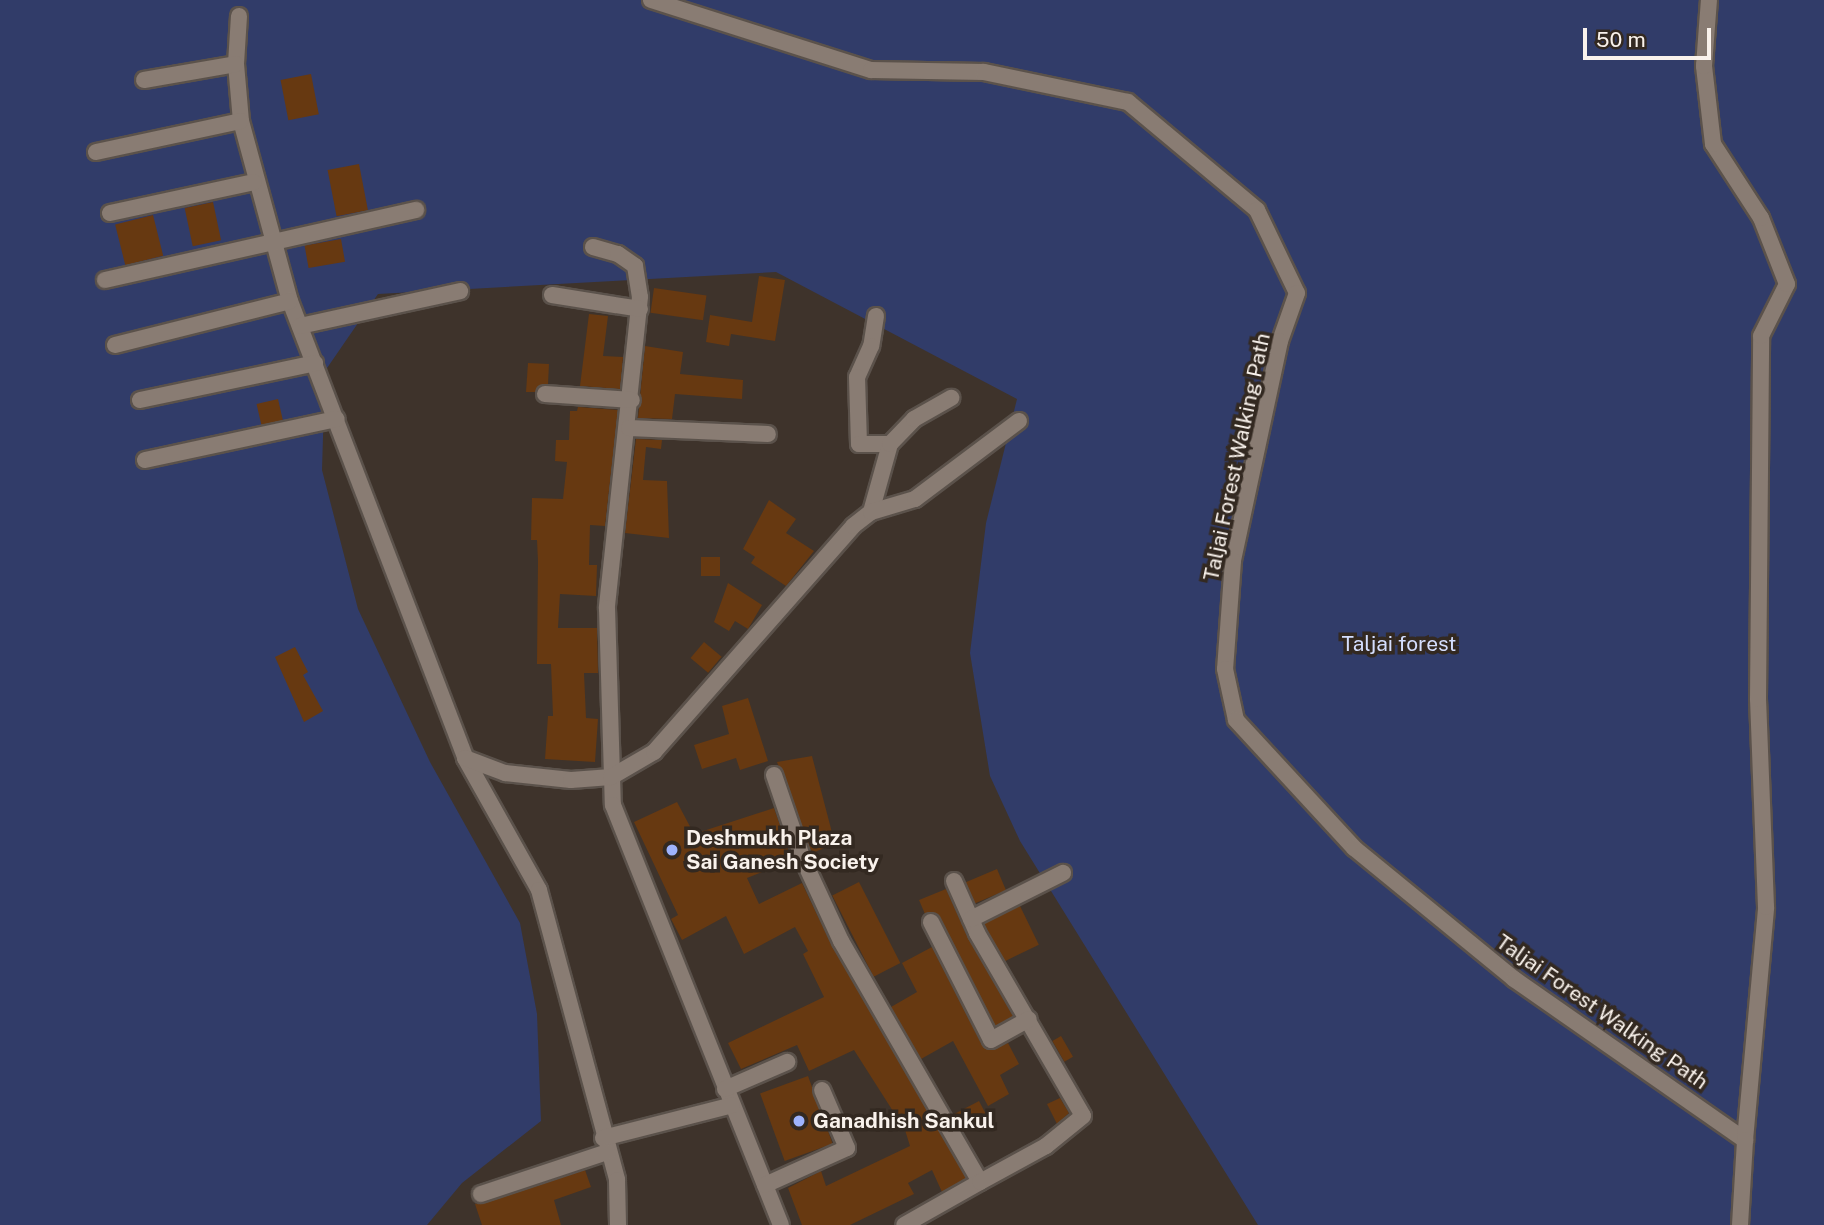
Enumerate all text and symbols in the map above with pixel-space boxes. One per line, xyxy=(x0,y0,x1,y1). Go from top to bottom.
scale bar xyxy=(1586,14,1714,58)
text: 50 m xyxy=(1596,27,1646,52)
street label: Taljai Forest Walking Path xyxy=(1198,331,1276,583)
park label: Taljai forest xyxy=(1341,631,1457,657)
place label: Deshmukh Plaza Sai Ganesh Society xyxy=(686,825,879,875)
marker: Deshmukh Plaza Sai Ganesh Society xyxy=(664,842,680,858)
street label: Taljai Forest Walking Path xyxy=(1491,929,1713,1095)
place label: Ganadhish Sankul xyxy=(813,1108,994,1134)
marker: Ganadhish Sankul xyxy=(791,1113,807,1129)

